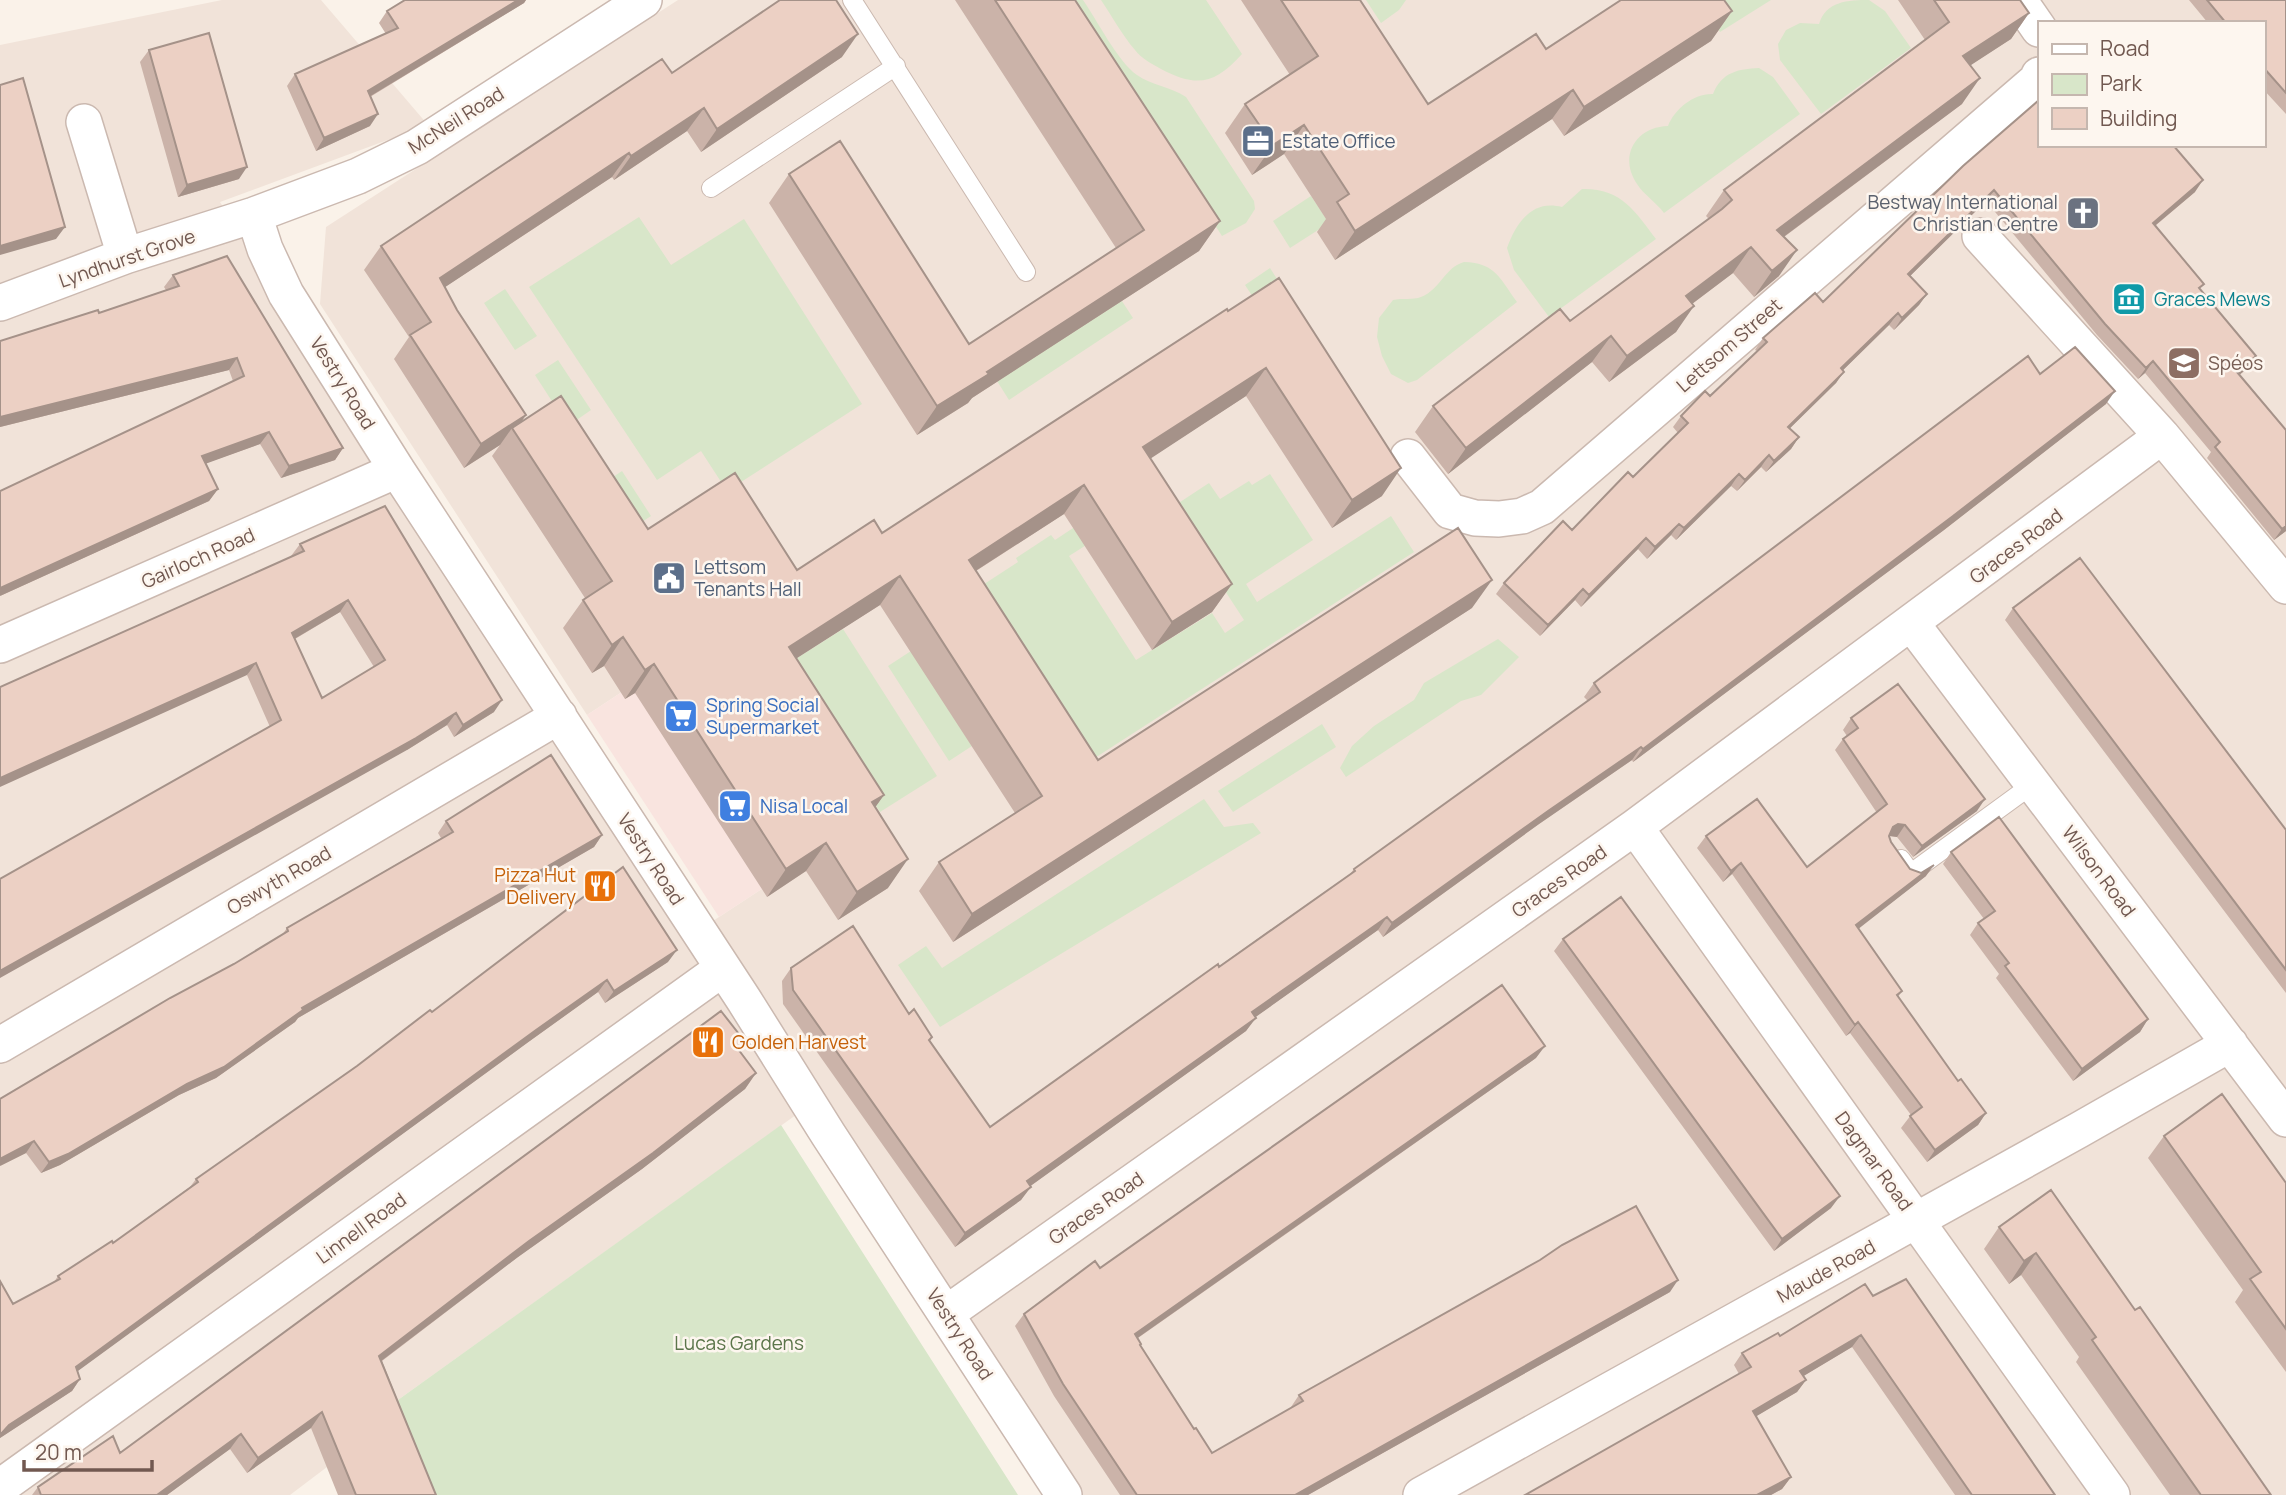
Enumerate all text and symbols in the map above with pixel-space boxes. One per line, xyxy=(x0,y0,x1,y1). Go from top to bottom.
legend xyxy=(2038,21,2265,147)
text: Road xyxy=(2100,34,2150,62)
text: Park xyxy=(2100,69,2142,97)
street label: McNeil Road xyxy=(403,80,509,160)
text: Building xyxy=(2100,104,2177,132)
office icon: Estate Office xyxy=(1239,122,1277,160)
place label: Estate Office xyxy=(1282,128,1396,154)
place label: Bestway International Christian Centre xyxy=(1868,189,2058,237)
church icon: Bestway International Christian Centre xyxy=(2064,194,2102,232)
street label: Lyndhurst Grove xyxy=(55,222,199,294)
museum icon: Graces Mews xyxy=(2110,280,2148,318)
place label: Graces Mews xyxy=(2154,286,2270,312)
street label: Lettsom Street xyxy=(1671,292,1787,398)
street label: Vestry Road xyxy=(304,332,382,434)
school or university icon: Spéos xyxy=(2165,344,2203,382)
place label: Spéos xyxy=(2208,350,2263,376)
street label: Graces Road xyxy=(1964,502,2068,590)
street label: Gairloch Road xyxy=(137,521,259,595)
place label: Lettsom Tenants Hall xyxy=(694,554,802,602)
public building icon: Lettsom Tenants Hall xyxy=(650,559,688,597)
place label: Spring Social Supermarket xyxy=(706,692,820,740)
supermarket icon: Spring Social Supermarket xyxy=(662,697,700,735)
supermarket icon: Nisa Local xyxy=(716,787,754,825)
place label: Nisa Local xyxy=(760,793,848,819)
street label: Vestry Road xyxy=(612,808,690,910)
street label: Wilson Road xyxy=(2056,820,2142,922)
street label: Graces Road xyxy=(1506,839,1612,923)
street label: Oswyth Road xyxy=(222,840,336,920)
place label: Pizza Hut Delivery xyxy=(494,862,576,910)
restaurant icon: Pizza Hut Delivery xyxy=(581,867,619,905)
restaurant icon: Golden Harvest xyxy=(689,1023,727,1061)
place label: Golden Harvest xyxy=(732,1029,867,1055)
street label: Dagmar Road xyxy=(1829,1106,1919,1216)
street label: Graces Road xyxy=(1043,1166,1149,1250)
street label: Linnell Road xyxy=(311,1186,411,1270)
street label: Maude Road xyxy=(1772,1233,1880,1309)
street label: Vestry Road xyxy=(921,1283,999,1385)
park label: Lucas Gardens xyxy=(674,1330,804,1356)
scale bar xyxy=(24,1428,152,1472)
text: 20 m xyxy=(35,1438,82,1466)

